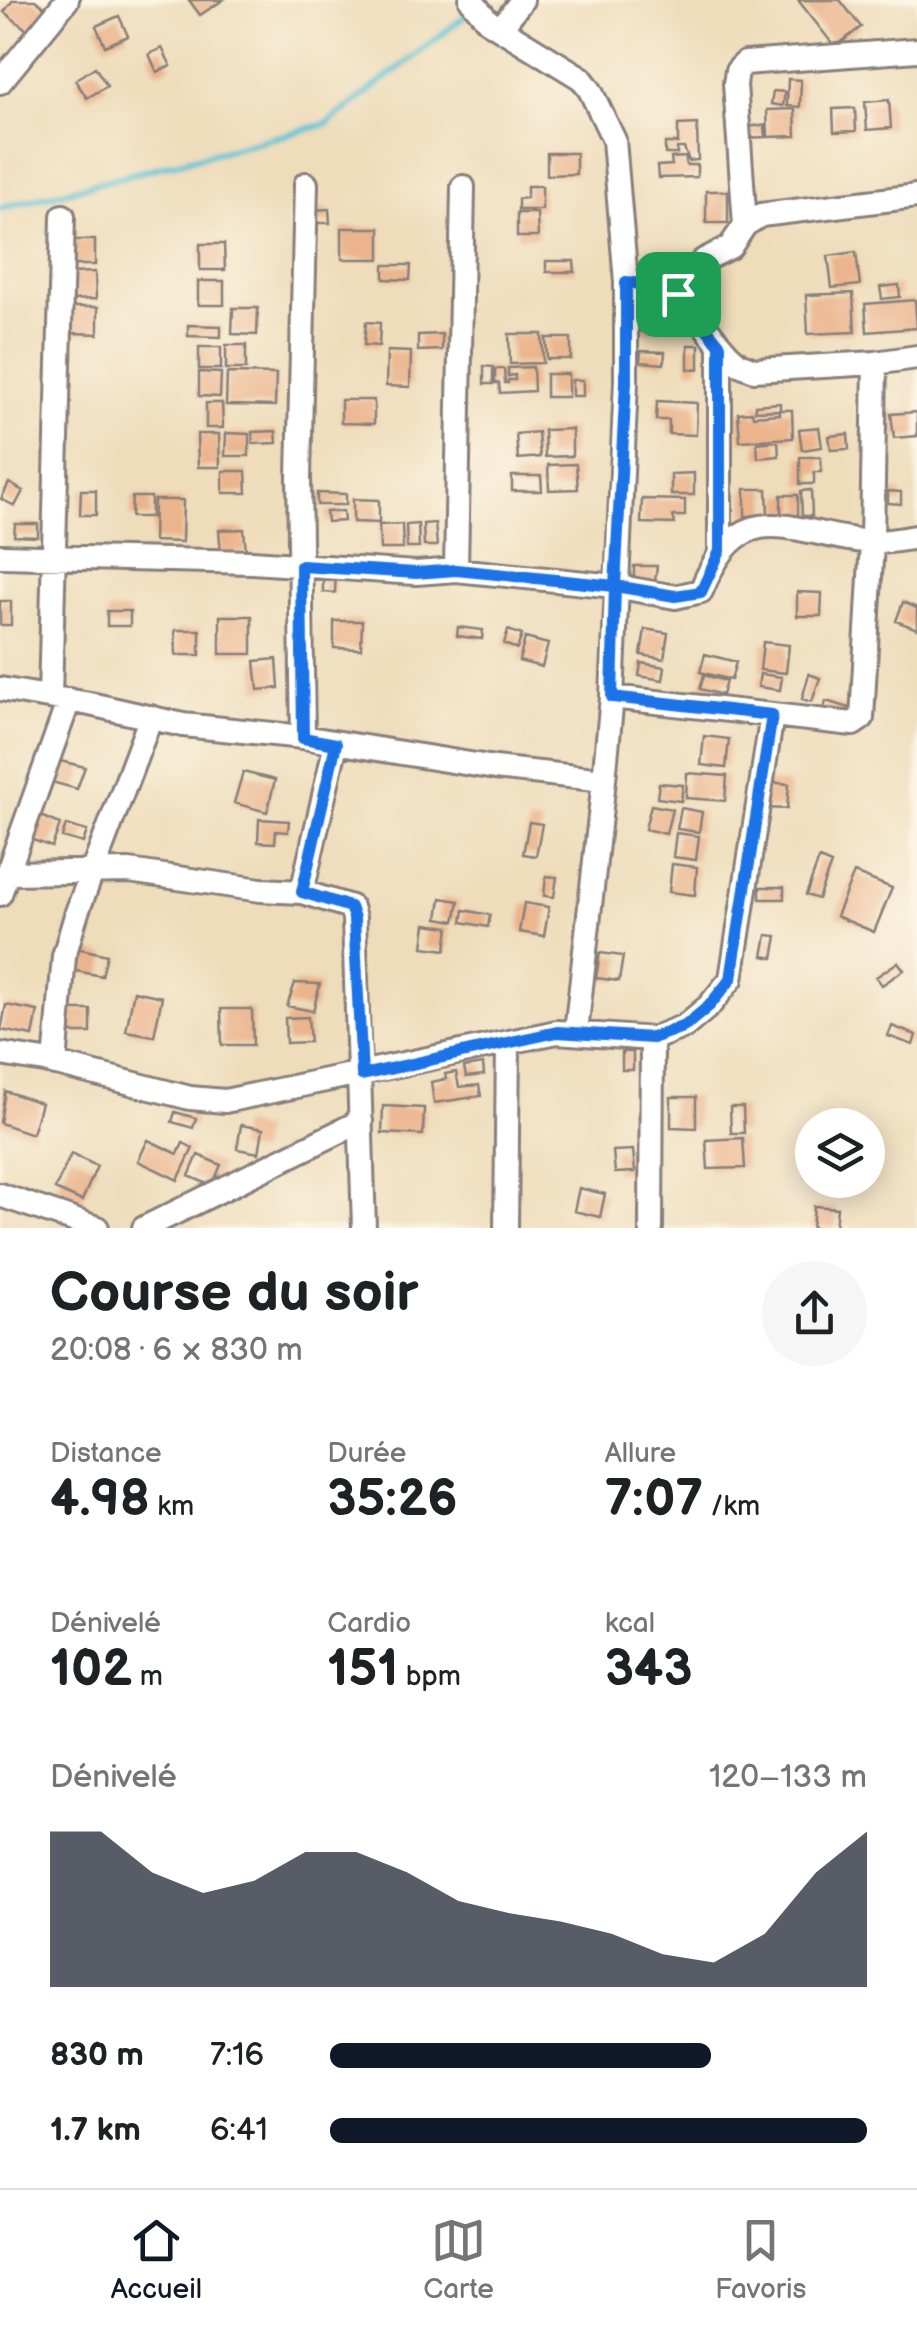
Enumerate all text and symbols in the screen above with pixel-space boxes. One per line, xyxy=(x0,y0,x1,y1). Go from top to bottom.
pin xyxy=(636,252,721,337)
icon: arrive xyxy=(651,267,706,322)
map controls xyxy=(795,1108,885,1198)
button: layers xyxy=(795,1108,885,1198)
text: Course du soir xyxy=(50,1260,418,1327)
button: share xyxy=(762,1261,867,1366)
text: 20:08 · 6 × 830 m xyxy=(50,1331,303,1370)
text: Distance xyxy=(50,1437,162,1470)
text: Durée xyxy=(327,1437,406,1470)
text: Allure xyxy=(605,1437,676,1470)
text: 4.98 xyxy=(50,1470,150,1530)
text: 35:26 xyxy=(327,1470,458,1530)
text: 7:07 xyxy=(605,1470,703,1530)
text: km xyxy=(150,1490,194,1523)
text: /km xyxy=(703,1490,760,1523)
text: Dénivelé xyxy=(50,1607,161,1640)
text: Cardio xyxy=(327,1607,411,1640)
text: kcal xyxy=(605,1607,655,1640)
text: 102 xyxy=(50,1640,132,1700)
text: 151 xyxy=(327,1640,398,1700)
text: 343 xyxy=(605,1640,693,1700)
text: m xyxy=(132,1660,163,1693)
text: bpm xyxy=(398,1660,461,1693)
text: Dénivelé xyxy=(50,1758,177,1797)
text: 120–133 m xyxy=(709,1758,867,1797)
text: 830 m xyxy=(50,2036,144,2075)
text: 7:16 xyxy=(210,2036,264,2075)
text: 1.7 km xyxy=(50,2111,141,2150)
text: 6:41 xyxy=(210,2111,268,2150)
tab: Accueil xyxy=(111,2213,202,2306)
tab: Carte xyxy=(423,2213,494,2306)
tab: Favoris xyxy=(715,2213,806,2306)

